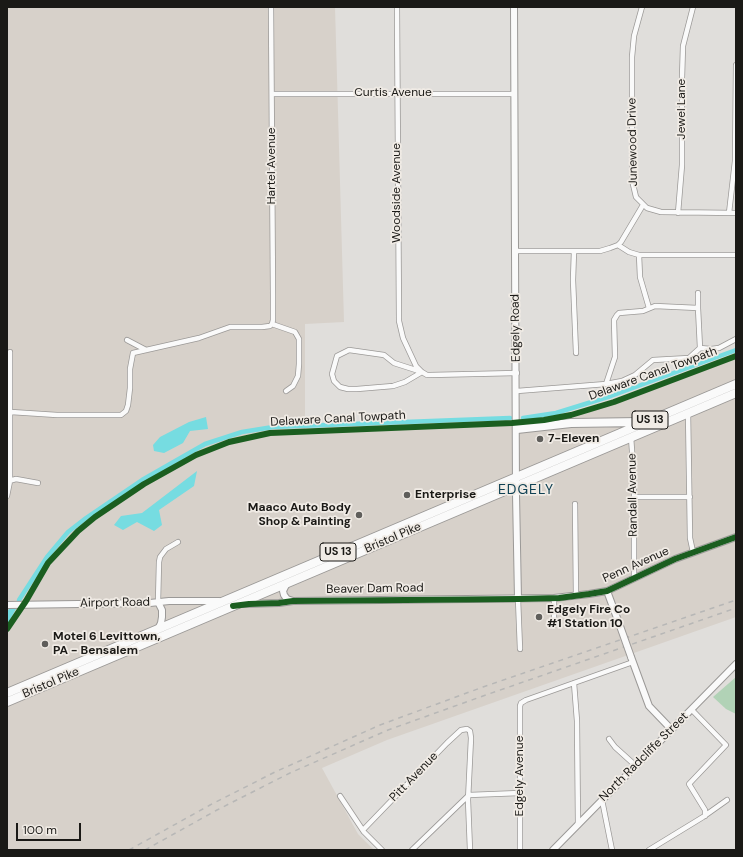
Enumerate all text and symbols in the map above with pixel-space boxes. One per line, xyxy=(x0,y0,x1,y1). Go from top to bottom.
street label: Jewel Lane xyxy=(675,79,689,139)
street label: Curtis Avenue xyxy=(354,86,432,100)
street label: Junewood Drive xyxy=(625,98,641,186)
street label: Hartel Avenue xyxy=(265,127,279,205)
street label: Woodside Avenue xyxy=(390,143,404,243)
street label: Edgely Road xyxy=(508,294,524,362)
street label: Delaware Canal Towpath xyxy=(587,344,719,404)
street label: Delaware Canal Towpath xyxy=(270,408,406,430)
road number: US 13 xyxy=(632,411,668,429)
place label: 7-Eleven xyxy=(548,432,600,446)
marker: 7-Eleven xyxy=(535,434,545,444)
street label: Randall Avenue xyxy=(625,453,641,537)
district label: EDGELY xyxy=(498,482,554,498)
place label: Enterprise xyxy=(415,488,476,502)
marker: Enterprise xyxy=(402,490,412,500)
place label: Maaco Auto Body Shop & Painting xyxy=(248,501,351,529)
marker: Maaco Auto Body Shop & Painting xyxy=(354,510,364,520)
street label: Bristol Pike xyxy=(363,520,423,556)
road number: US 13 xyxy=(320,543,356,561)
street label: Penn Avenue xyxy=(601,544,671,586)
street label: Beaver Dam Road xyxy=(326,581,424,597)
street label: Airport Road xyxy=(80,595,150,611)
place label: Edgely Fire Co #1 Station 10 xyxy=(547,603,630,631)
marker: Edgely Fire Co #1 Station 10 xyxy=(534,612,544,622)
place label: Motel 6 Levittown, PA - Bensalem xyxy=(53,630,160,658)
marker: Motel 6 Levittown, PA - Bensalem xyxy=(40,639,50,649)
street label: Bristol Pike xyxy=(21,665,81,701)
street label: North Radcliffe Street xyxy=(596,709,692,805)
street label: Edgely Avenue xyxy=(513,736,527,816)
street label: Pitt Avenue xyxy=(387,749,441,805)
scale bar xyxy=(18,815,83,841)
text: 100 m xyxy=(23,822,57,838)

